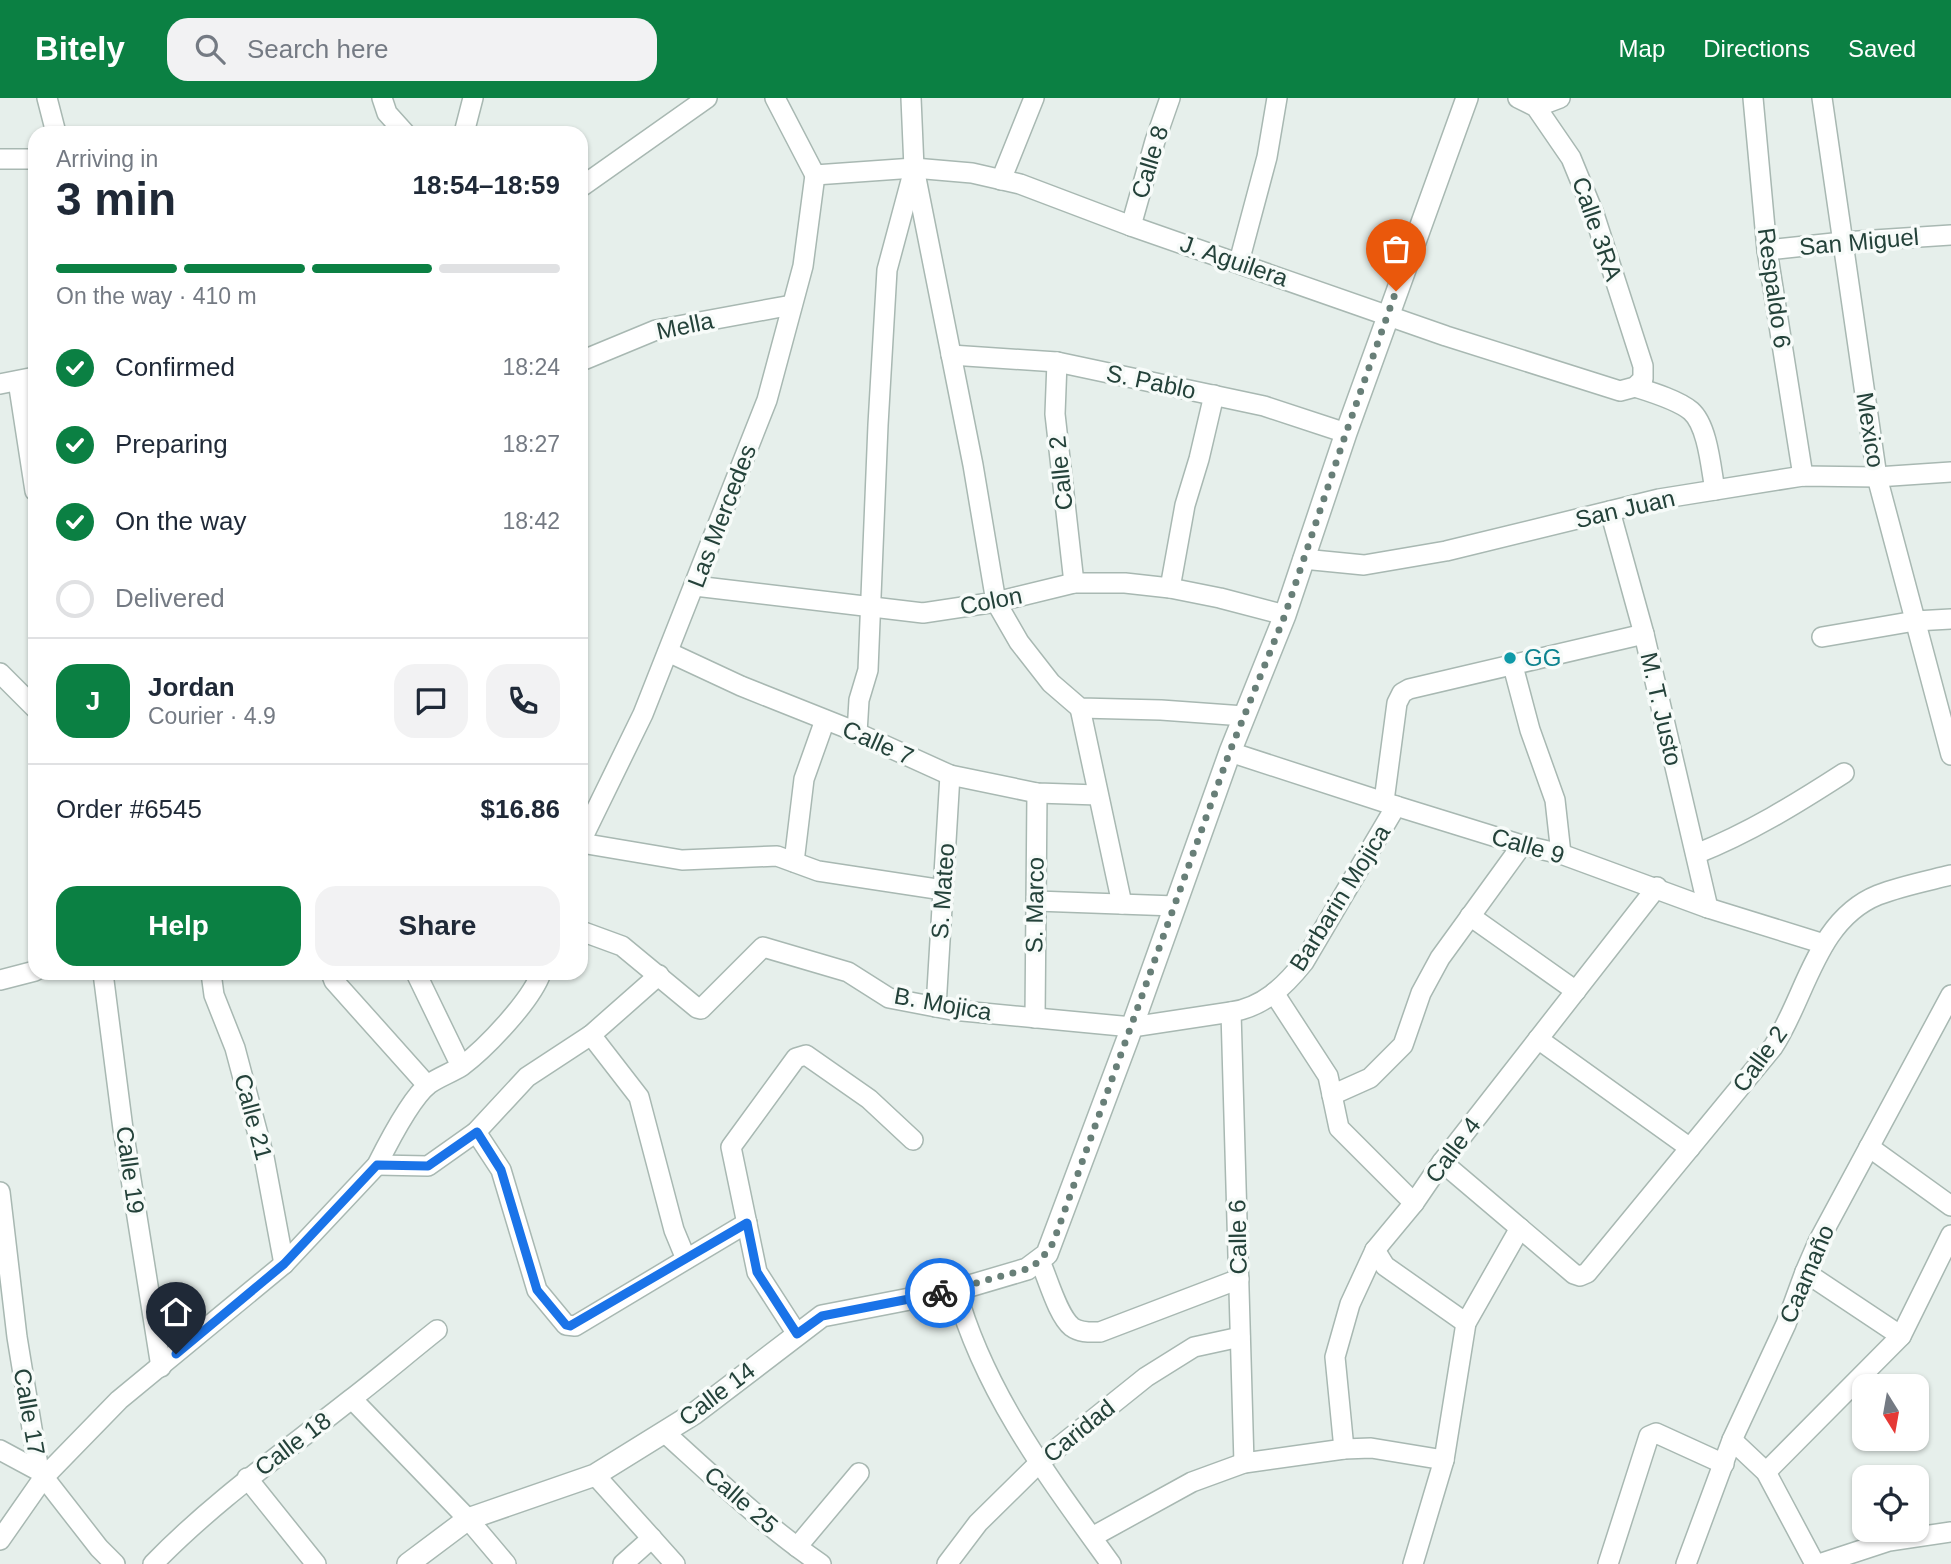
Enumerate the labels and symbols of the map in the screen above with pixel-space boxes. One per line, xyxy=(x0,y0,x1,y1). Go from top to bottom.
street label: Calle 8 xyxy=(1126,122,1173,202)
street label: Calle 3RA xyxy=(1567,173,1628,284)
pin xyxy=(1366,219,1426,291)
street label: San Miguel xyxy=(1798,223,1920,260)
street label: Respaldo 6 xyxy=(1753,226,1796,350)
street label: J. Aguilera xyxy=(1177,230,1292,292)
street label: Mella xyxy=(654,306,716,345)
street label: S. Pablo xyxy=(1104,359,1198,404)
street label: Mexico xyxy=(1851,390,1890,470)
street label: Calle 2 xyxy=(1043,434,1078,512)
street label: Las Mercedes xyxy=(682,441,761,591)
street label: San Juan xyxy=(1572,484,1677,533)
street label: Colon xyxy=(958,581,1024,620)
place label: GG xyxy=(1524,644,1561,671)
marker: GG xyxy=(1502,650,1518,666)
street label: M. T. Justo xyxy=(1635,650,1688,768)
street label: Calle 7 xyxy=(839,715,918,770)
street label: Barbarin Mojica xyxy=(1284,819,1396,976)
street label: Calle 9 xyxy=(1489,822,1568,869)
street label: S. Mateo xyxy=(926,842,959,940)
street label: S. Marco xyxy=(1020,857,1049,953)
street label: B. Mojica xyxy=(892,982,995,1025)
street label: Calle 2 xyxy=(1727,1021,1792,1097)
street label: Calle 21 xyxy=(229,1071,278,1163)
street label: Calle 4 xyxy=(1419,1112,1486,1188)
street label: Calle 19 xyxy=(111,1124,150,1215)
street label: Calle 6 xyxy=(1223,1199,1252,1275)
street label: Caamaño xyxy=(1774,1221,1839,1327)
courier xyxy=(905,1258,975,1328)
pin xyxy=(146,1282,206,1354)
street label: Calle 14 xyxy=(673,1356,760,1431)
street label: Calle 17 xyxy=(9,1366,50,1458)
north arrow xyxy=(1852,1374,1928,1451)
street label: Caridad xyxy=(1038,1394,1120,1468)
street label: Calle 18 xyxy=(249,1406,336,1481)
street label: Calle 25 xyxy=(699,1461,783,1539)

